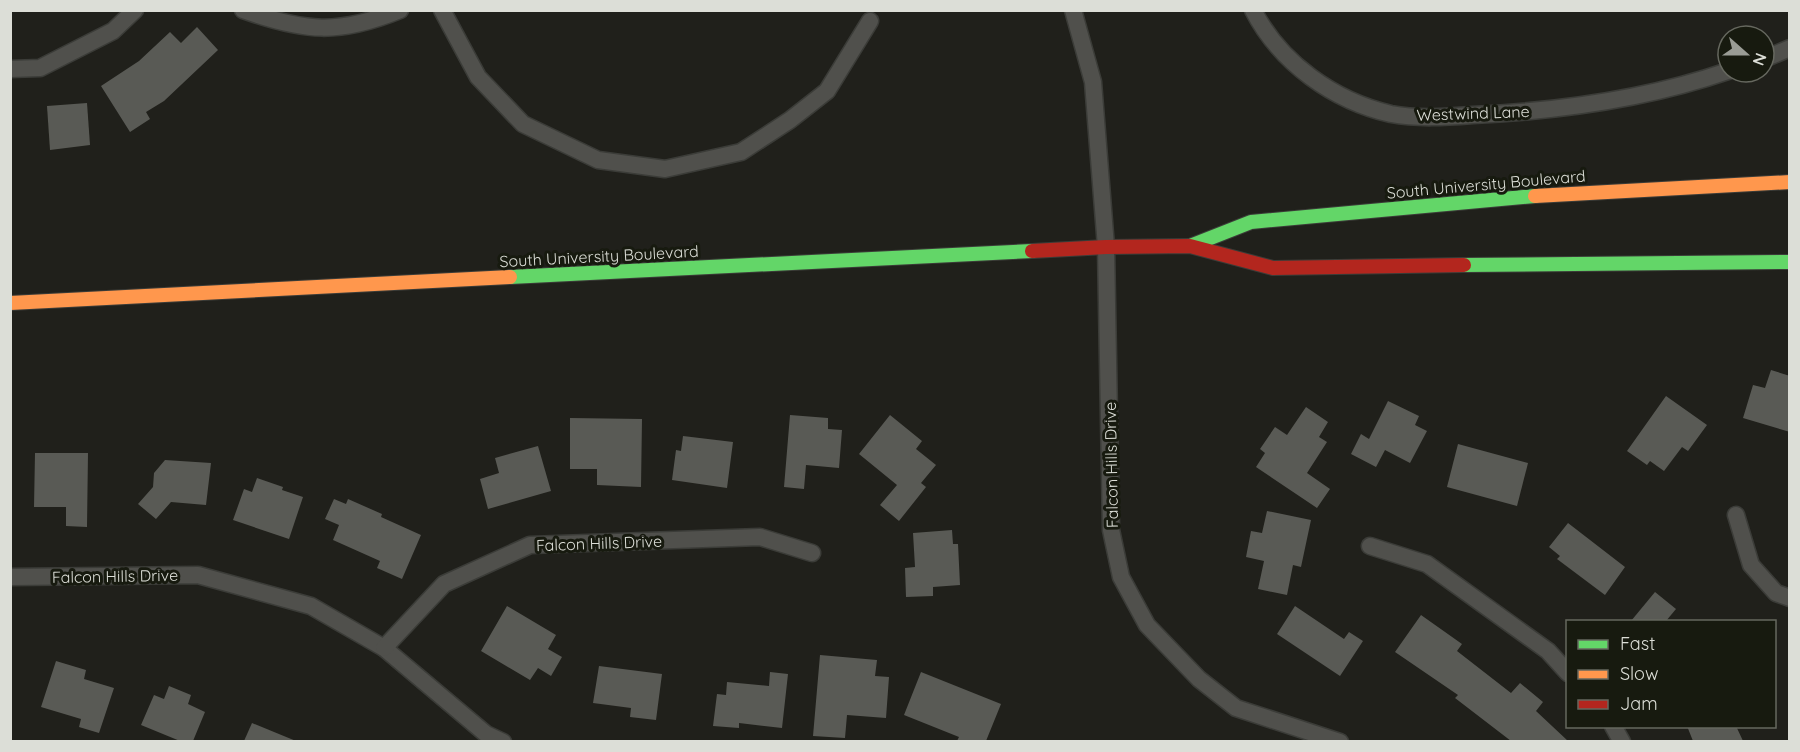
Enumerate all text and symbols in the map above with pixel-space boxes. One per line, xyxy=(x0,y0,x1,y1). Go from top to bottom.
north arrow xyxy=(1716,24,1776,84)
text: N xyxy=(1749,50,1771,68)
street label: Westwind Lane xyxy=(1416,101,1530,125)
street label: South University Boulevard xyxy=(1386,165,1586,203)
street label: South University Boulevard xyxy=(499,241,699,271)
street label: Falcon Hills Drive xyxy=(1100,402,1122,528)
street label: Falcon Hills Drive xyxy=(536,531,662,555)
street label: Falcon Hills Drive xyxy=(52,565,178,587)
legend xyxy=(1566,620,1776,728)
text: Fast xyxy=(1620,632,1655,655)
text: Slow xyxy=(1620,662,1658,685)
text: Jam xyxy=(1620,692,1658,715)

